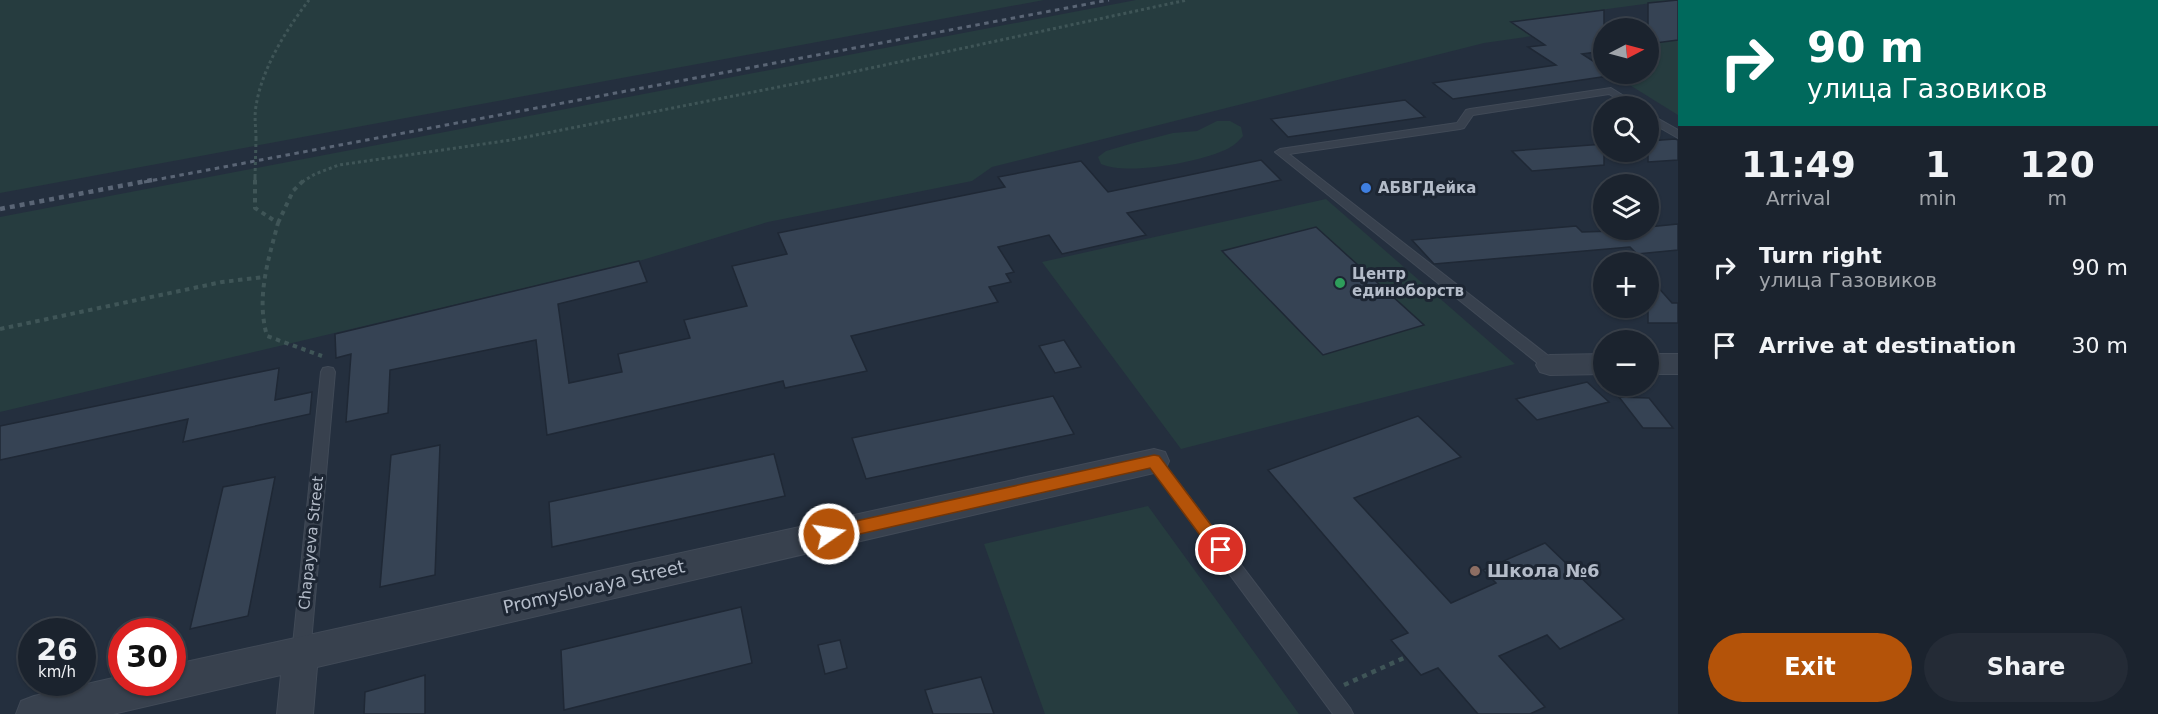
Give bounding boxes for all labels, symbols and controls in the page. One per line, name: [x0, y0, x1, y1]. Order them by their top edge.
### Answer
north arrow: [1593, 18, 1659, 84]
map controls: [1593, 18, 1659, 396]
text: 90 m: [1807, 23, 1924, 72]
icon: right: [1708, 24, 1786, 102]
text: улица Газовиков: [1807, 73, 2047, 104]
button: search: [1593, 96, 1659, 162]
text: 11:49: [1741, 144, 1856, 185]
text: 1: [1925, 144, 1950, 185]
text: 120: [2020, 144, 2095, 185]
button: layers: [1593, 174, 1659, 240]
place label: АБВГДейка: [1378, 179, 1476, 197]
marker: АБВГДейка: [1359, 181, 1373, 195]
text: Arrival: [1766, 186, 1831, 210]
text: min: [1919, 186, 1957, 210]
text: m: [2048, 186, 2067, 210]
text: Turn right: [1759, 243, 1882, 268]
icon: right: [1708, 251, 1741, 284]
button: +: [1593, 252, 1659, 318]
text: 90 m: [2072, 255, 2128, 280]
place label: Центр единоборств: [1352, 265, 1464, 300]
text: улица Газовиков: [1759, 268, 1937, 292]
marker: Центр единоборств: [1333, 276, 1347, 290]
icon: arrive: [1708, 329, 1741, 362]
button: −: [1593, 330, 1659, 396]
text: Arrive at destination: [1759, 333, 2016, 358]
text: 30 m: [2072, 333, 2128, 358]
street label: Chapayeva Street: [295, 475, 327, 611]
position arrow: [797, 502, 861, 566]
pin: [1195, 524, 1246, 575]
icon: arrive: [1204, 533, 1237, 566]
street label: Promyslovaya Street: [501, 555, 687, 618]
place label: Школа №6: [1487, 560, 1600, 581]
marker: Школа №6: [1468, 564, 1482, 578]
speed limit sign: 30: [108, 618, 186, 696]
text: 26: [36, 632, 78, 667]
button: Exit: [1708, 633, 1912, 702]
button: Share: [1924, 633, 2128, 702]
text: km/h: [38, 663, 76, 681]

